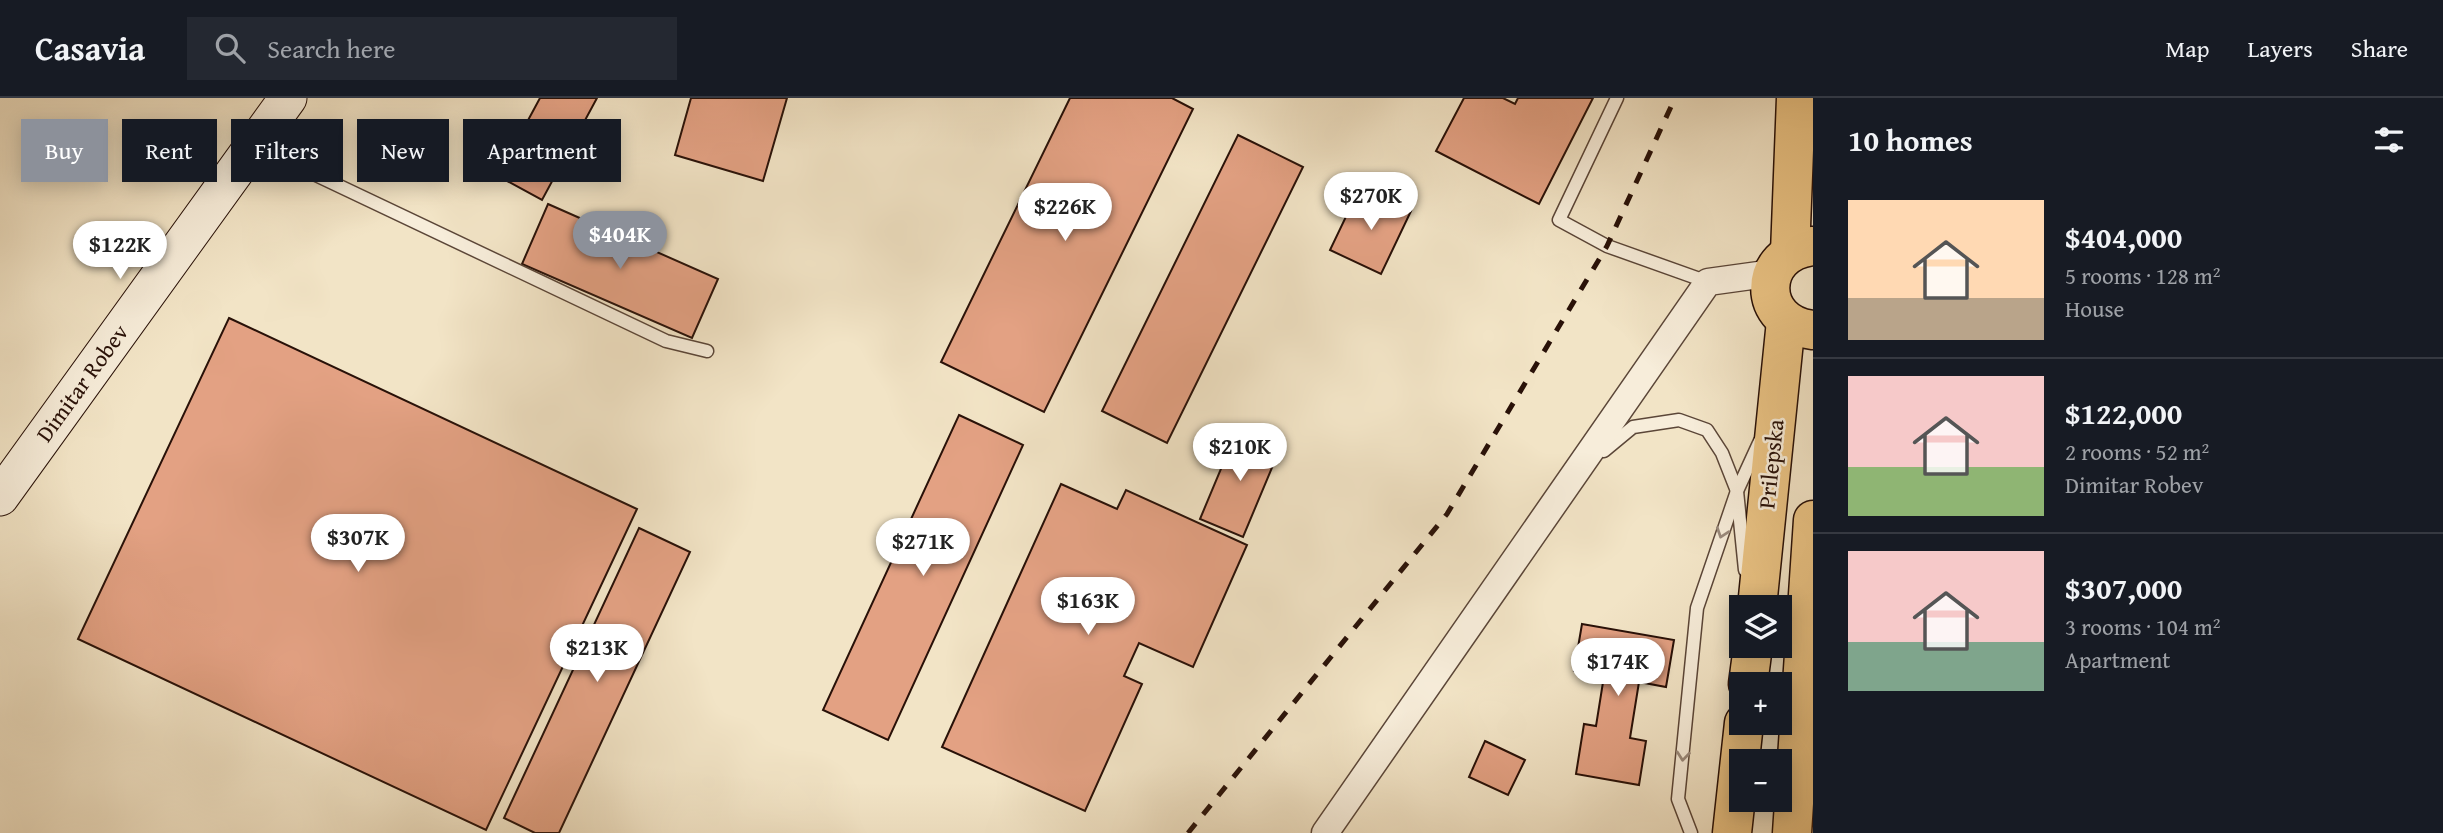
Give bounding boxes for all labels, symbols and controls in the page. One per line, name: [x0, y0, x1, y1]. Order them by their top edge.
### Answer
search box: [187, 17, 677, 80]
text: Casavia: [35, 24, 145, 72]
icon: search: [211, 29, 249, 67]
text: Search here: [267, 29, 396, 68]
text: Map: [2166, 31, 2209, 66]
text: Layers: [2247, 31, 2313, 66]
text: Share: [2351, 31, 2408, 66]
text: 10 homes: [1848, 118, 1973, 162]
chip: Buy: [21, 119, 108, 182]
chip: Rent: [122, 119, 217, 182]
chip: Filters: [231, 119, 343, 182]
chip: New: [357, 119, 449, 182]
chip: Apartment: [463, 119, 621, 182]
icon: filters: [2370, 121, 2408, 159]
pin: $270K: [1322, 172, 1420, 232]
text: $270K: [1340, 178, 1402, 211]
pin: $226K: [1016, 184, 1114, 243]
text: $226K: [1034, 189, 1096, 222]
pin: $404K: [571, 212, 669, 271]
text: $404,000: [2065, 215, 2182, 259]
text: $404K: [589, 217, 651, 250]
pin: $122K: [71, 222, 169, 281]
text: $122K: [89, 227, 151, 260]
icon: home: [1904, 228, 1988, 312]
text: 5 rooms · 128 m²: [2065, 259, 2220, 292]
text: House: [2065, 292, 2124, 325]
street label: Dimitar Robev: [28, 317, 136, 448]
text: $122,000: [2065, 391, 2182, 435]
icon: home: [1904, 404, 1988, 488]
street label: Prilepska: [1749, 418, 1792, 510]
pin: $210K: [1191, 424, 1289, 483]
text: $210K: [1209, 429, 1271, 462]
text: 2 rooms · 52 m²: [2065, 435, 2209, 468]
text: Dimitar Robev: [2065, 468, 2203, 501]
pin: $307K: [309, 514, 407, 574]
pin: $271K: [874, 518, 972, 578]
text: $307K: [327, 520, 389, 553]
text: $271K: [892, 524, 954, 557]
one-way arrow: [1716, 527, 1730, 539]
text: $307,000: [2065, 566, 2182, 610]
pin: $163K: [1039, 578, 1137, 637]
icon: home: [1904, 579, 1988, 663]
text: $163K: [1057, 583, 1119, 616]
map controls: [1729, 595, 1792, 812]
button: layers: [1729, 595, 1792, 658]
text: 3 rooms · 104 m²: [2065, 610, 2220, 643]
pin: $213K: [548, 624, 646, 684]
text: $213K: [566, 630, 628, 663]
pin: $174K: [1569, 638, 1667, 698]
text: Apartment: [2065, 643, 2170, 676]
text: $174K: [1587, 644, 1649, 677]
button: +: [1729, 672, 1792, 735]
button: −: [1729, 749, 1792, 812]
one-way arrow: [1676, 751, 1691, 762]

